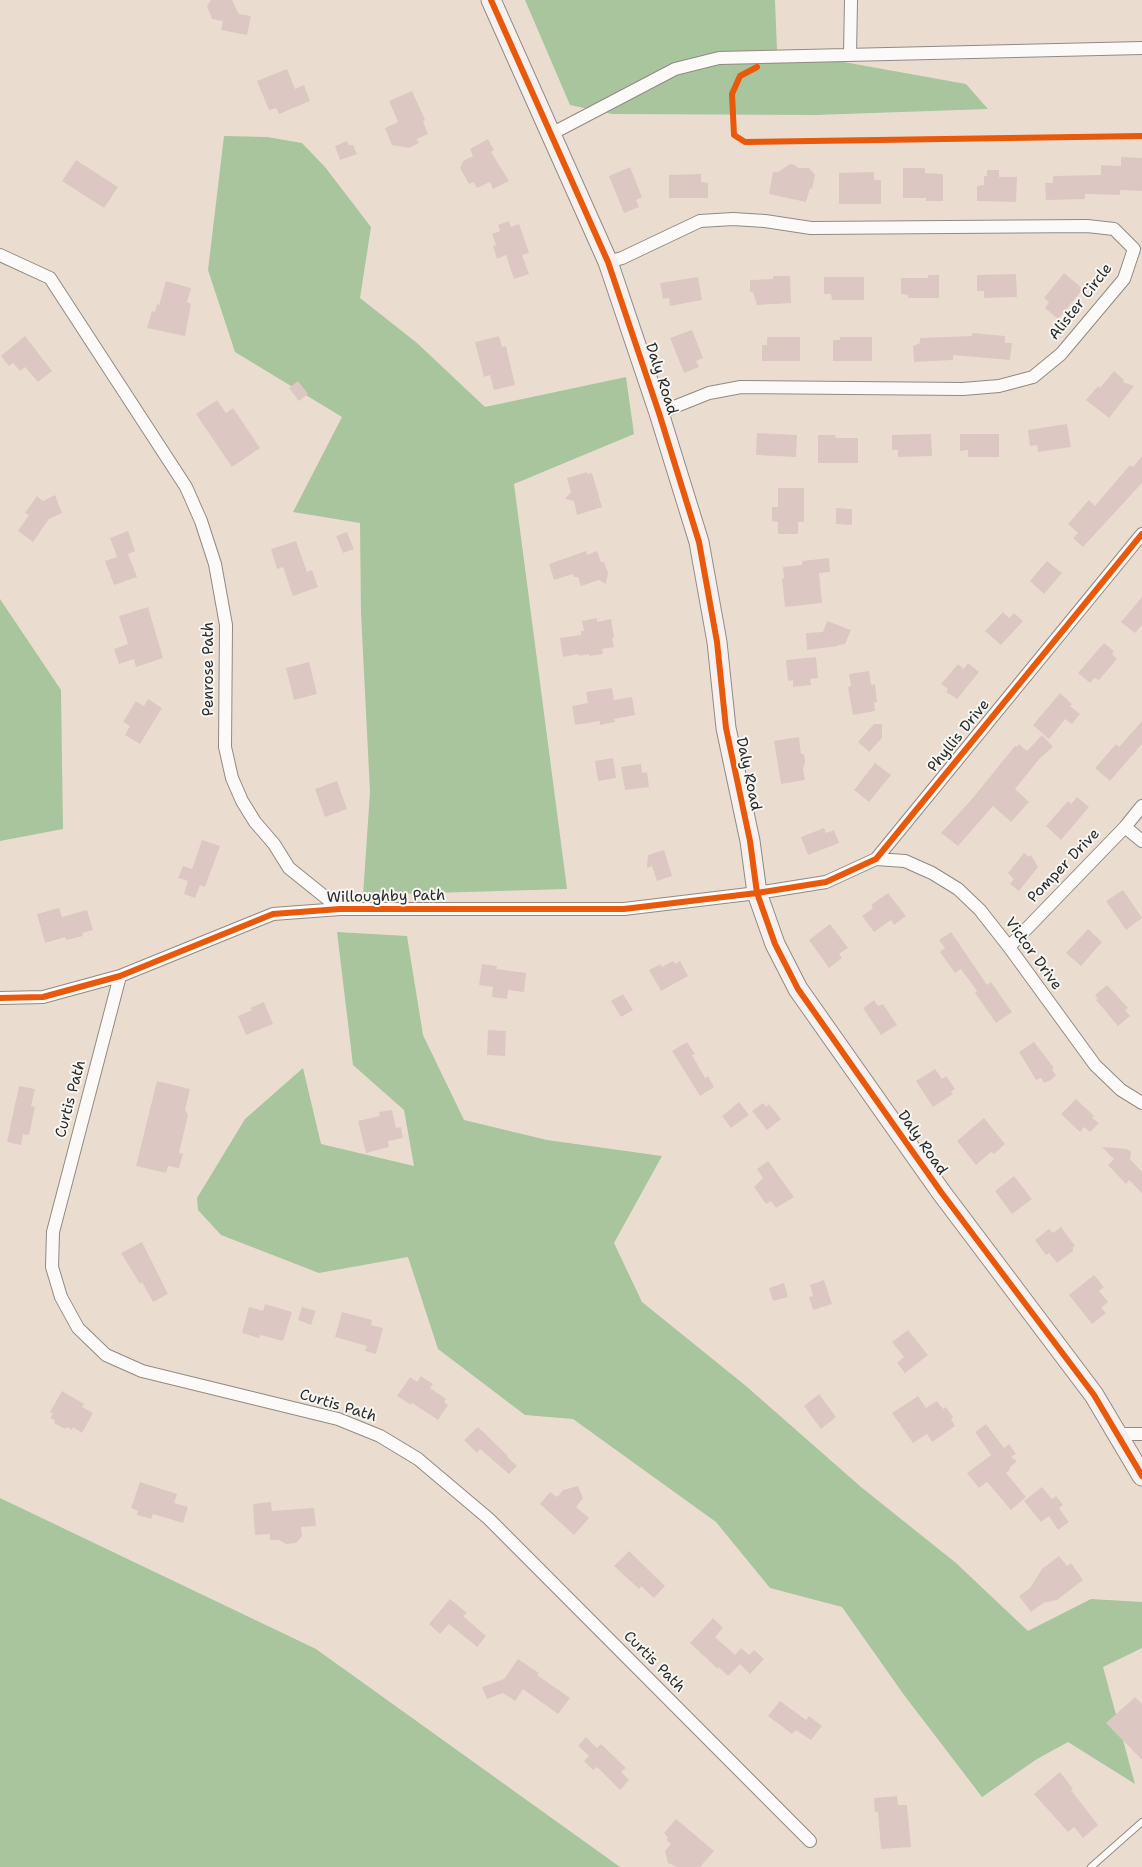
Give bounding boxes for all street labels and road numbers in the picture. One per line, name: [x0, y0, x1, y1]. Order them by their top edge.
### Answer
street label: Alister Circle: [1045, 260, 1117, 344]
street label: Daly Road: [641, 341, 681, 417]
street label: Penrose Path: [200, 622, 218, 716]
street label: Phyllis Drive: [924, 696, 994, 776]
street label: Daly Road: [731, 736, 765, 812]
street label: Pomper Drive: [1024, 825, 1104, 907]
street label: Willoughby Path: [326, 887, 446, 907]
street label: Victor Drive: [1001, 914, 1065, 994]
street label: Curtis Path: [52, 1058, 90, 1140]
street label: Daly Road: [893, 1107, 951, 1179]
street label: Curtis Path: [297, 1386, 379, 1426]
street label: Curtis Path: [620, 1628, 688, 1696]

